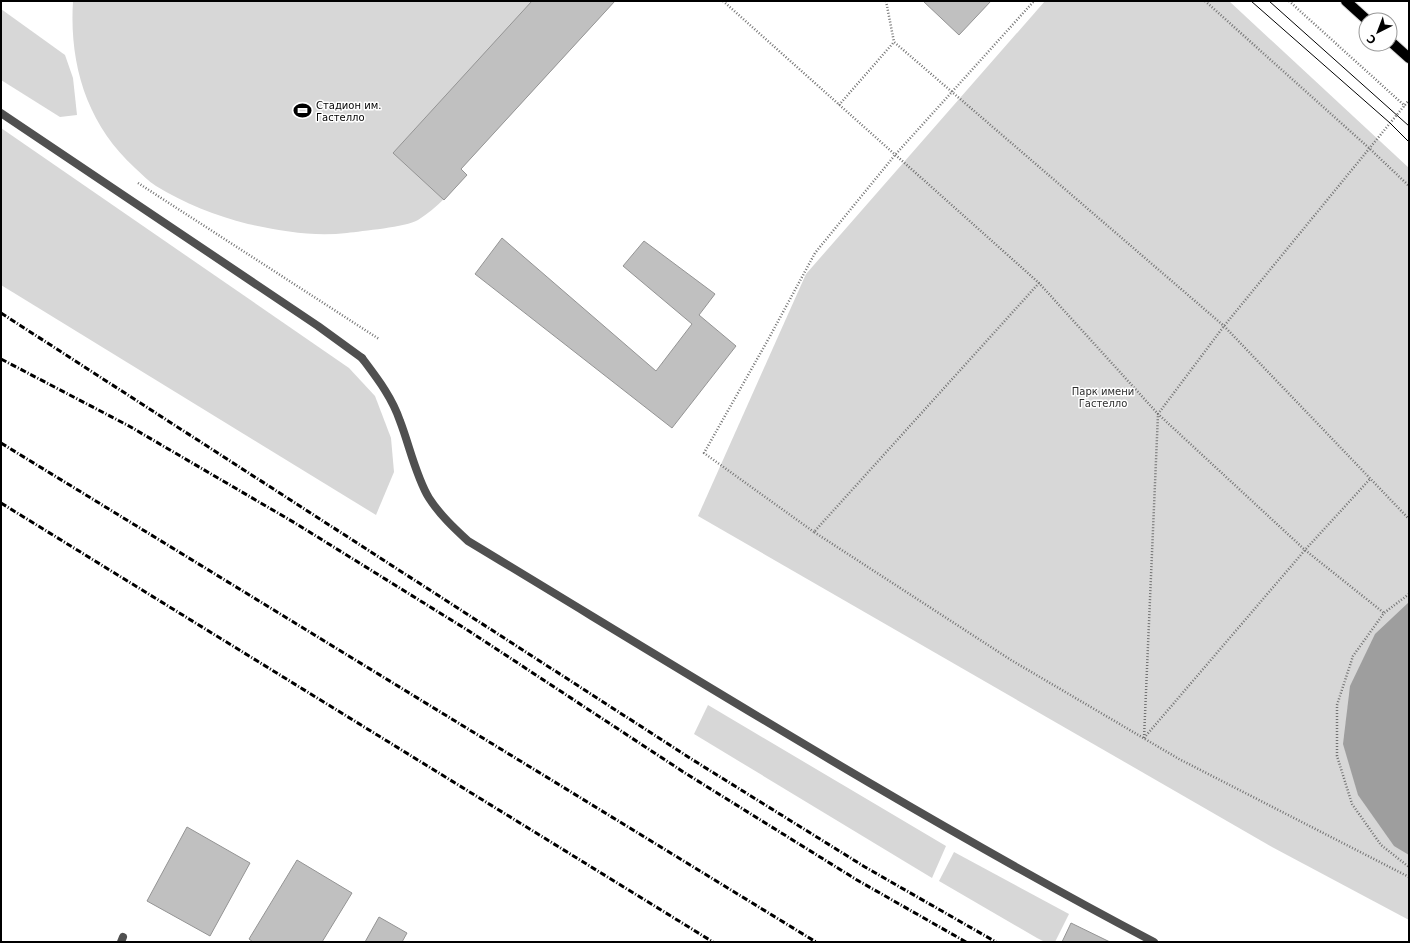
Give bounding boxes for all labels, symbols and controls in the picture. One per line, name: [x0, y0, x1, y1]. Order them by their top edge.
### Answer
north arrow: [1358, 12, 1398, 52]
text: С: [1364, 32, 1379, 47]
place label: Стадион им. Гастелло: [316, 100, 381, 123]
sports icon: Стадион им. Гастелло: [293, 101, 313, 121]
park label: Парк имени Гастелло: [1072, 386, 1134, 409]

